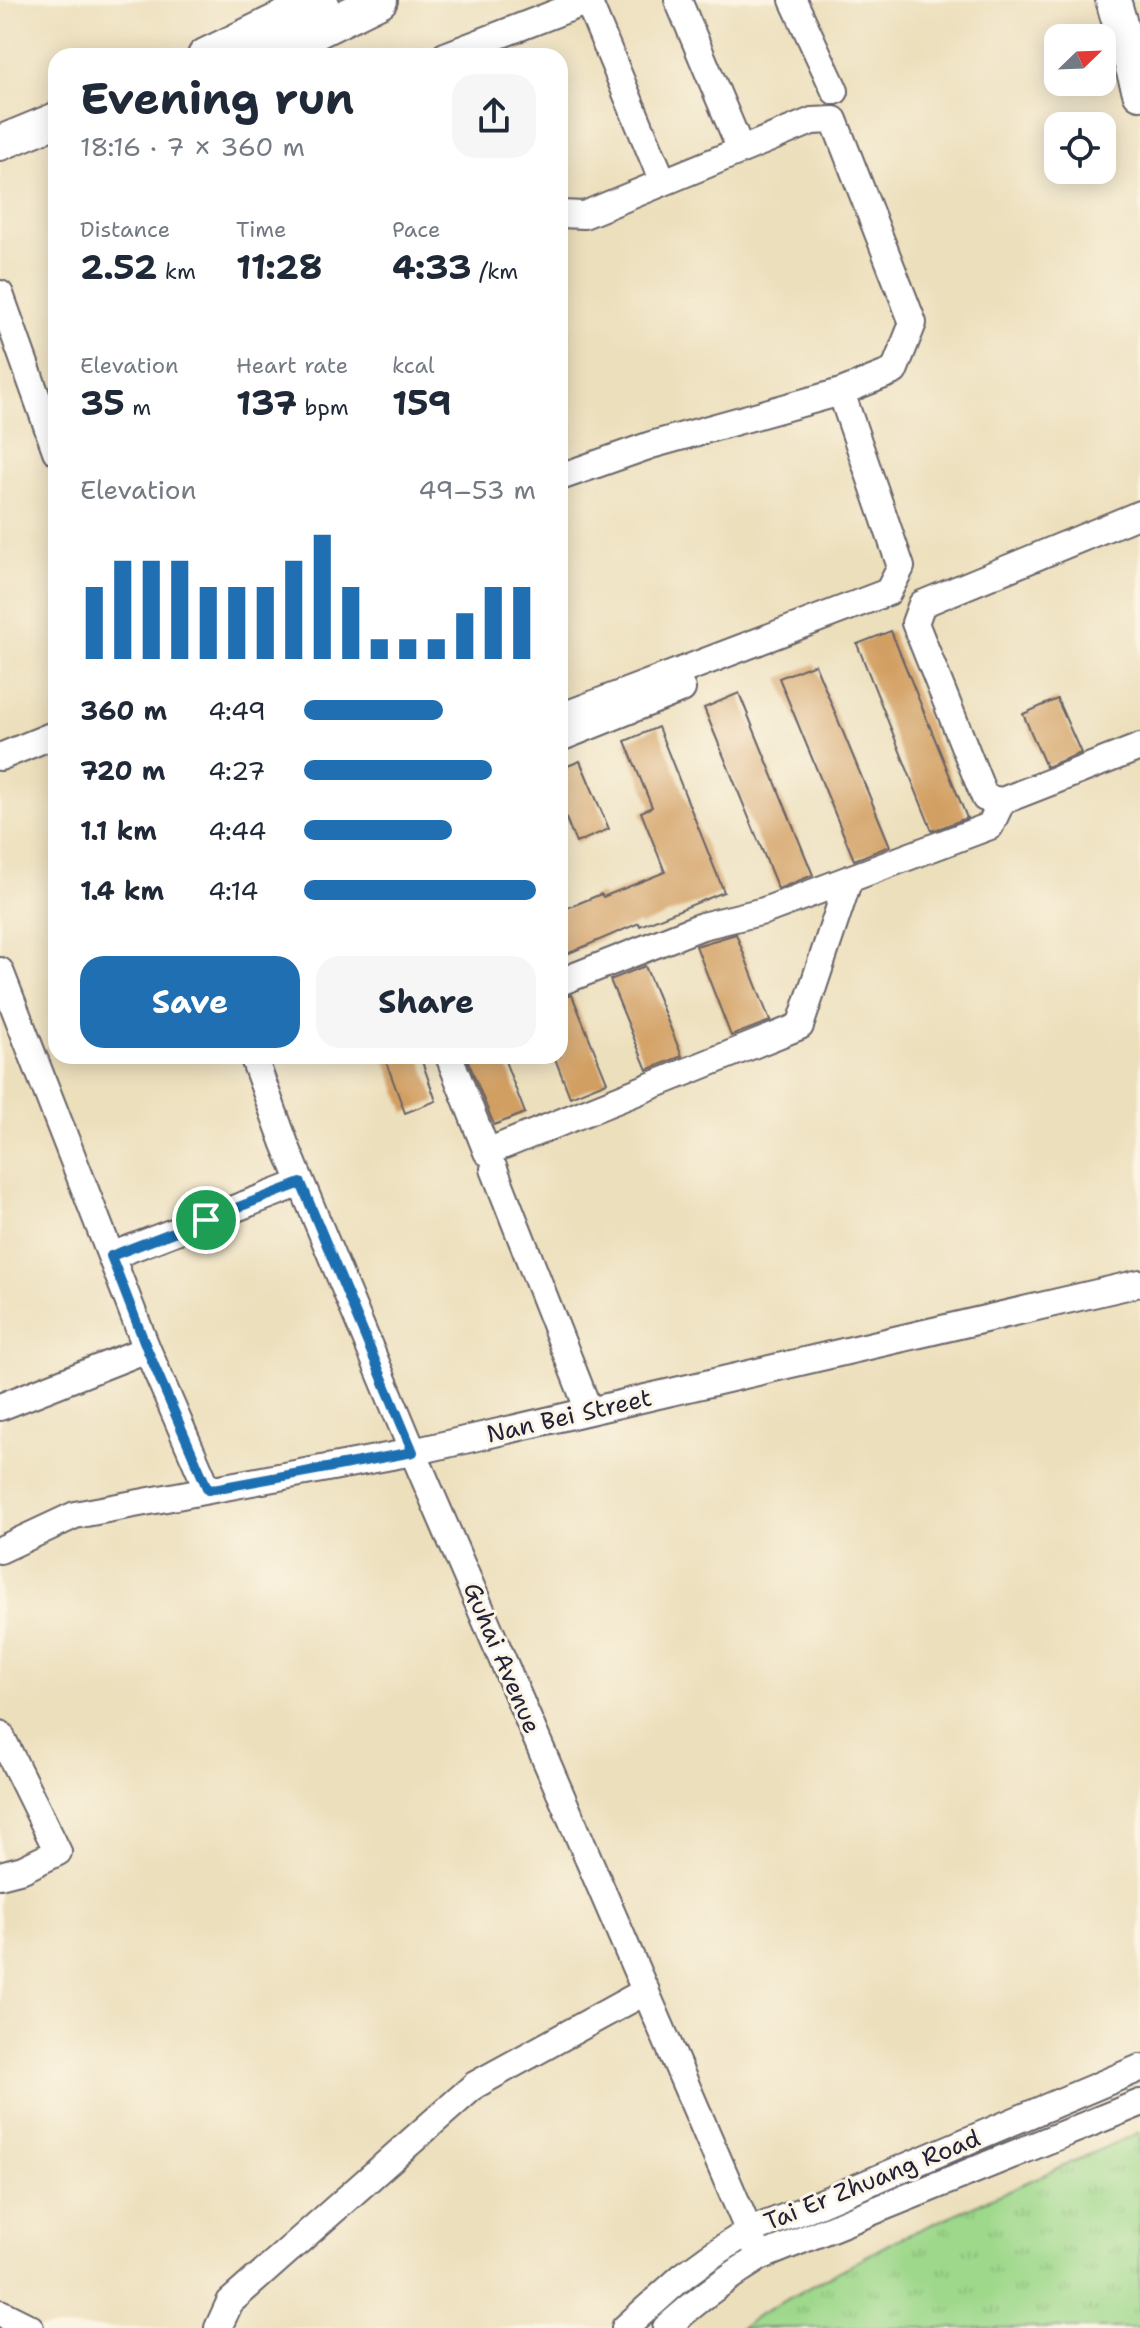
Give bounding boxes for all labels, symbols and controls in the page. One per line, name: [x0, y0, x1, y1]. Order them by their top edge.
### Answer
north arrow: [1044, 24, 1116, 96]
map controls: [1044, 24, 1116, 184]
text: Evening run: [80, 69, 354, 128]
button: share: [452, 74, 536, 158]
button: locate: [1044, 112, 1116, 184]
text: 18:16 · 7 × 360 m: [80, 129, 305, 164]
text: Distance: [80, 215, 170, 244]
text: Time: [236, 215, 286, 244]
text: Pace: [392, 215, 440, 244]
text: 2.52: [80, 244, 157, 290]
text: 11:28: [236, 244, 322, 290]
text: 4:33: [392, 244, 471, 290]
text: km: [157, 257, 196, 286]
text: /km: [471, 257, 518, 286]
text: Elevation: [80, 351, 178, 380]
text: Heart rate: [236, 351, 348, 380]
text: kcal: [392, 351, 435, 380]
text: 35: [80, 380, 125, 426]
text: 137: [236, 380, 297, 426]
text: 159: [392, 380, 452, 426]
text: m: [125, 393, 151, 422]
text: bpm: [297, 393, 349, 422]
text: Elevation: [80, 472, 196, 507]
text: 49–53 m: [418, 472, 536, 507]
text: 360 m: [80, 693, 167, 728]
text: 4:49: [208, 693, 266, 728]
text: 720 m: [80, 753, 165, 788]
text: 4:27: [208, 753, 266, 788]
text: 1.1 km: [80, 813, 157, 848]
text: 4:44: [208, 813, 266, 848]
text: 1.4 km: [80, 873, 164, 908]
text: 4:14: [208, 873, 258, 908]
button: Save: [80, 956, 300, 1048]
button: Share: [316, 956, 536, 1048]
pin: [172, 1186, 240, 1254]
icon: arrive: [184, 1198, 228, 1242]
street label: Nan Bei Street: [483, 1381, 655, 1451]
street label: Guhai Avenue: [456, 1578, 548, 1738]
street label: Tai Er Zhuang Road: [759, 2122, 985, 2238]

